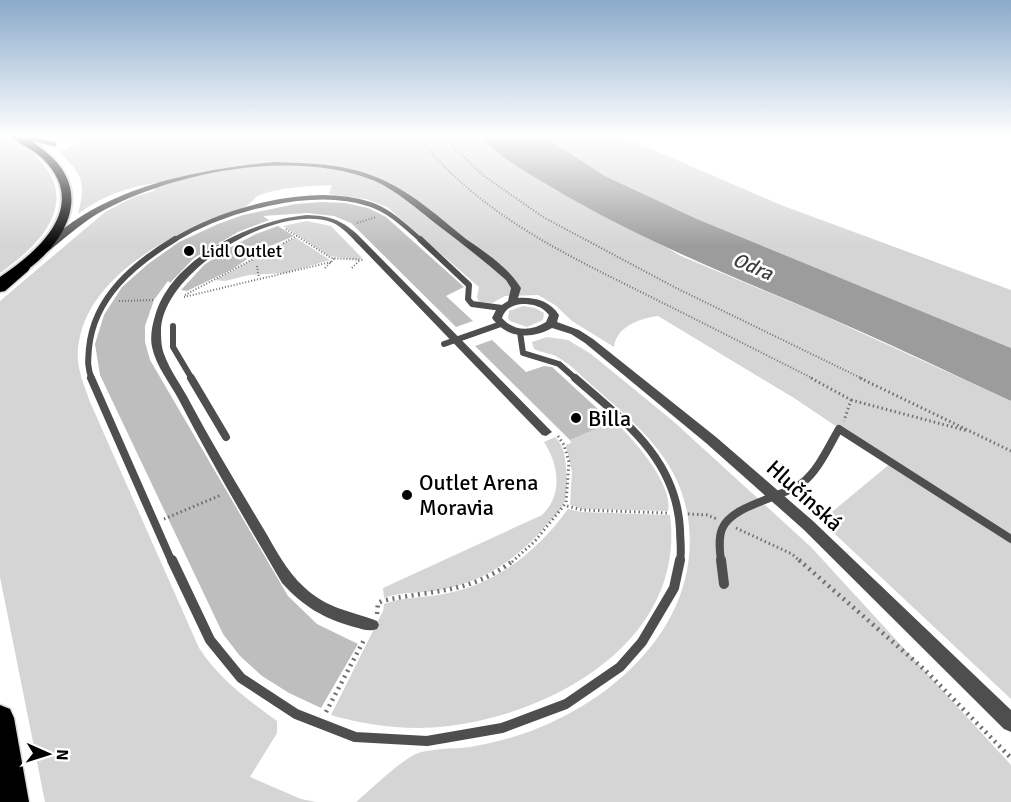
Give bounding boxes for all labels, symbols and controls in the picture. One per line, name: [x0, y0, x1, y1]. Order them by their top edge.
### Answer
place label: Lidl Outlet: [201, 240, 282, 262]
marker: Lidl Outlet: [182, 244, 196, 258]
water label: Odra: [729, 247, 777, 286]
place label: Billa: [588, 405, 631, 432]
marker: Billa: [569, 411, 583, 425]
street label: Hlučínská: [761, 454, 848, 537]
place label: Outlet Arena Moravia: [419, 469, 538, 521]
marker: Outlet Arena Moravia: [400, 488, 414, 502]
north arrow: [18, 724, 78, 784]
text: N: [52, 749, 72, 761]

